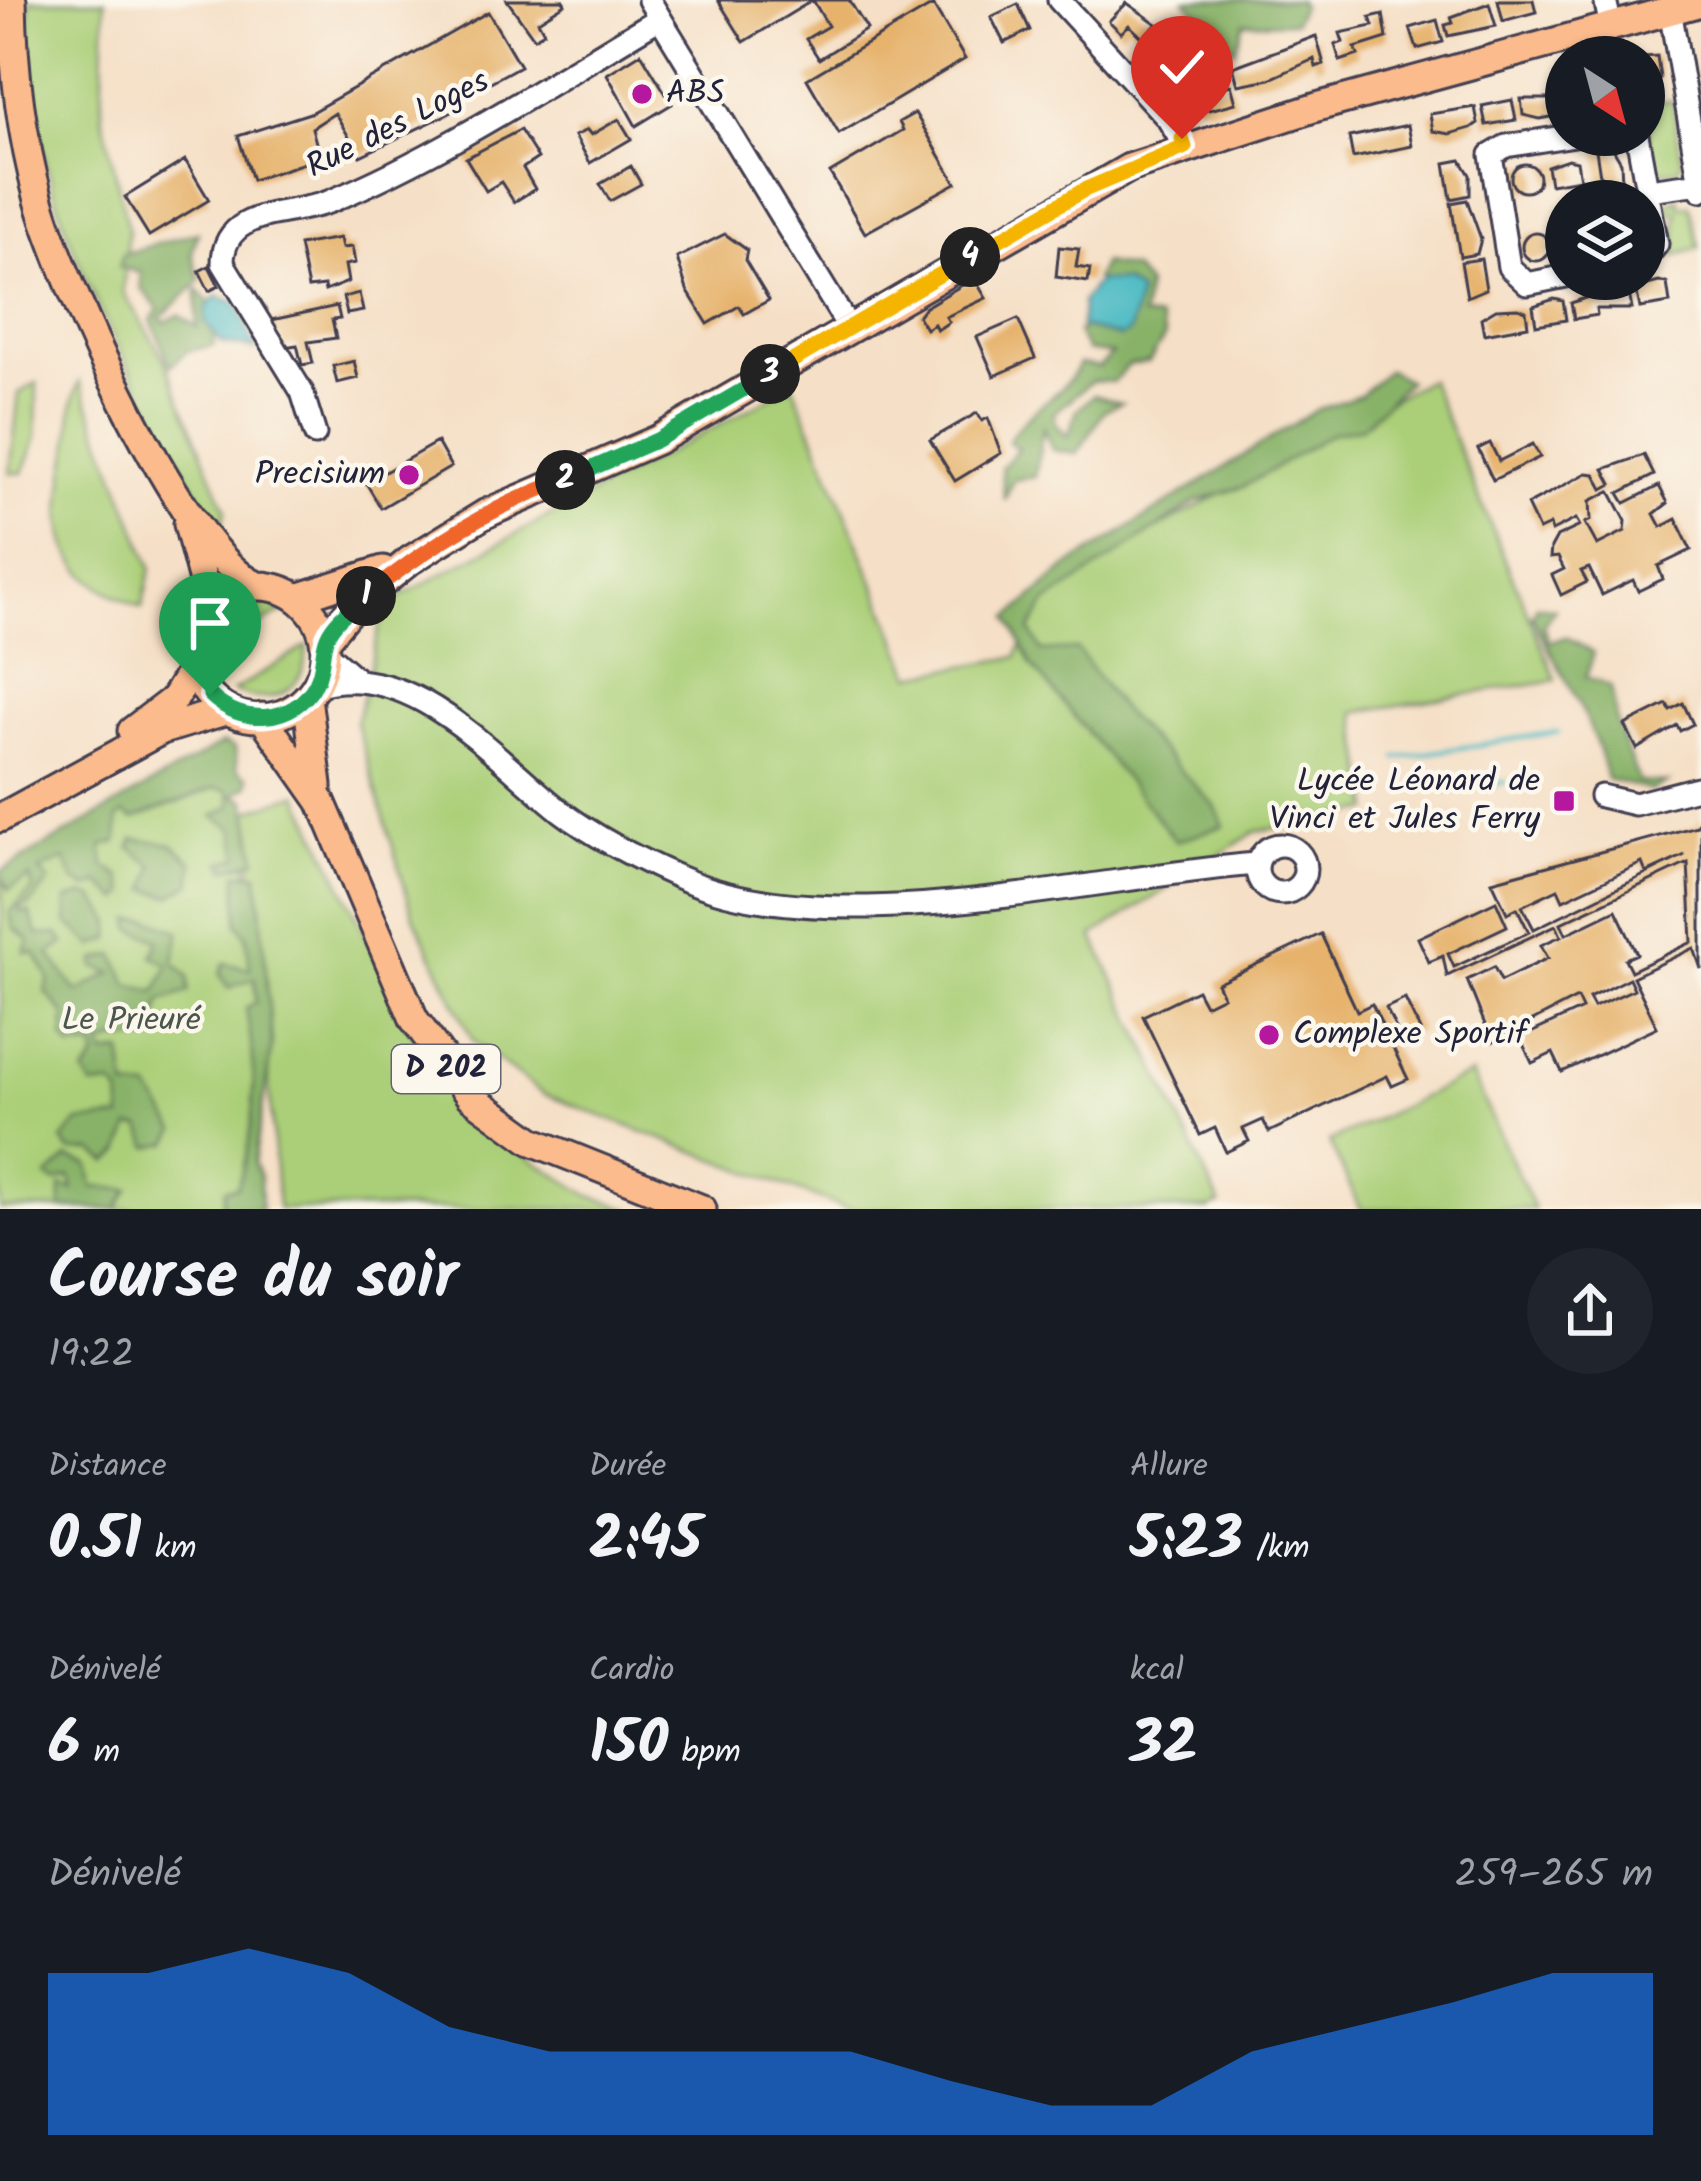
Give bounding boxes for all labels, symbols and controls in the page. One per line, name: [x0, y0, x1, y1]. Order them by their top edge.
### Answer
pin: [1131, 16, 1233, 139]
icon: check: [1149, 34, 1215, 100]
north arrow: [1545, 36, 1665, 156]
map controls: [1545, 36, 1665, 300]
street label: Rue des Loges: [297, 56, 499, 194]
place label: ABS: [666, 68, 725, 121]
marker: ABS: [629, 81, 655, 107]
button: layers: [1545, 180, 1665, 300]
pin: 4: [940, 227, 1000, 287]
text: 4: [961, 230, 979, 283]
pin: 3: [740, 344, 800, 404]
text: 3: [761, 347, 779, 400]
place label: Precisium: [255, 449, 385, 502]
pin: 2: [535, 450, 595, 510]
text: 2: [555, 453, 575, 506]
marker: Precisium: [396, 462, 422, 488]
pin: 1: [336, 566, 396, 626]
text: 1: [361, 569, 371, 622]
pin: [159, 572, 261, 695]
icon: arrive: [177, 590, 243, 656]
place label: Lycée Léonard de Vinci et Jules Ferry: [1269, 756, 1541, 847]
marker: Lycée Léonard de Vinci et Jules Ferry: [1551, 788, 1577, 814]
park label: Le Prieuré: [62, 995, 202, 1048]
place label: Complexe Sportif: [1293, 1009, 1531, 1062]
marker: Complexe Sportif: [1256, 1022, 1282, 1048]
road number: D 202: [392, 1045, 500, 1093]
text: Course du soir: [48, 1227, 458, 1332]
button: share: [1527, 1248, 1653, 1374]
text: 19:22: [48, 1325, 134, 1387]
text: Distance: [48, 1441, 167, 1494]
text: Durée: [589, 1441, 666, 1494]
text: Allure: [1130, 1441, 1208, 1494]
text: 0.51: [48, 1494, 141, 1590]
text: 2:45: [589, 1494, 702, 1590]
text: 5:23: [1130, 1494, 1243, 1590]
text: km: [141, 1523, 196, 1576]
text: /km: [1243, 1523, 1310, 1576]
text: Dénivelé: [48, 1645, 161, 1698]
text: Cardio: [589, 1645, 674, 1698]
text: kcal: [1130, 1645, 1184, 1698]
text: 6: [48, 1698, 81, 1794]
text: 150: [589, 1698, 668, 1794]
text: 32: [1130, 1698, 1198, 1794]
text: m: [81, 1727, 120, 1780]
text: bpm: [668, 1727, 741, 1780]
text: Dénivelé: [48, 1845, 181, 1907]
text: 259–265 m: [1455, 1845, 1653, 1907]

